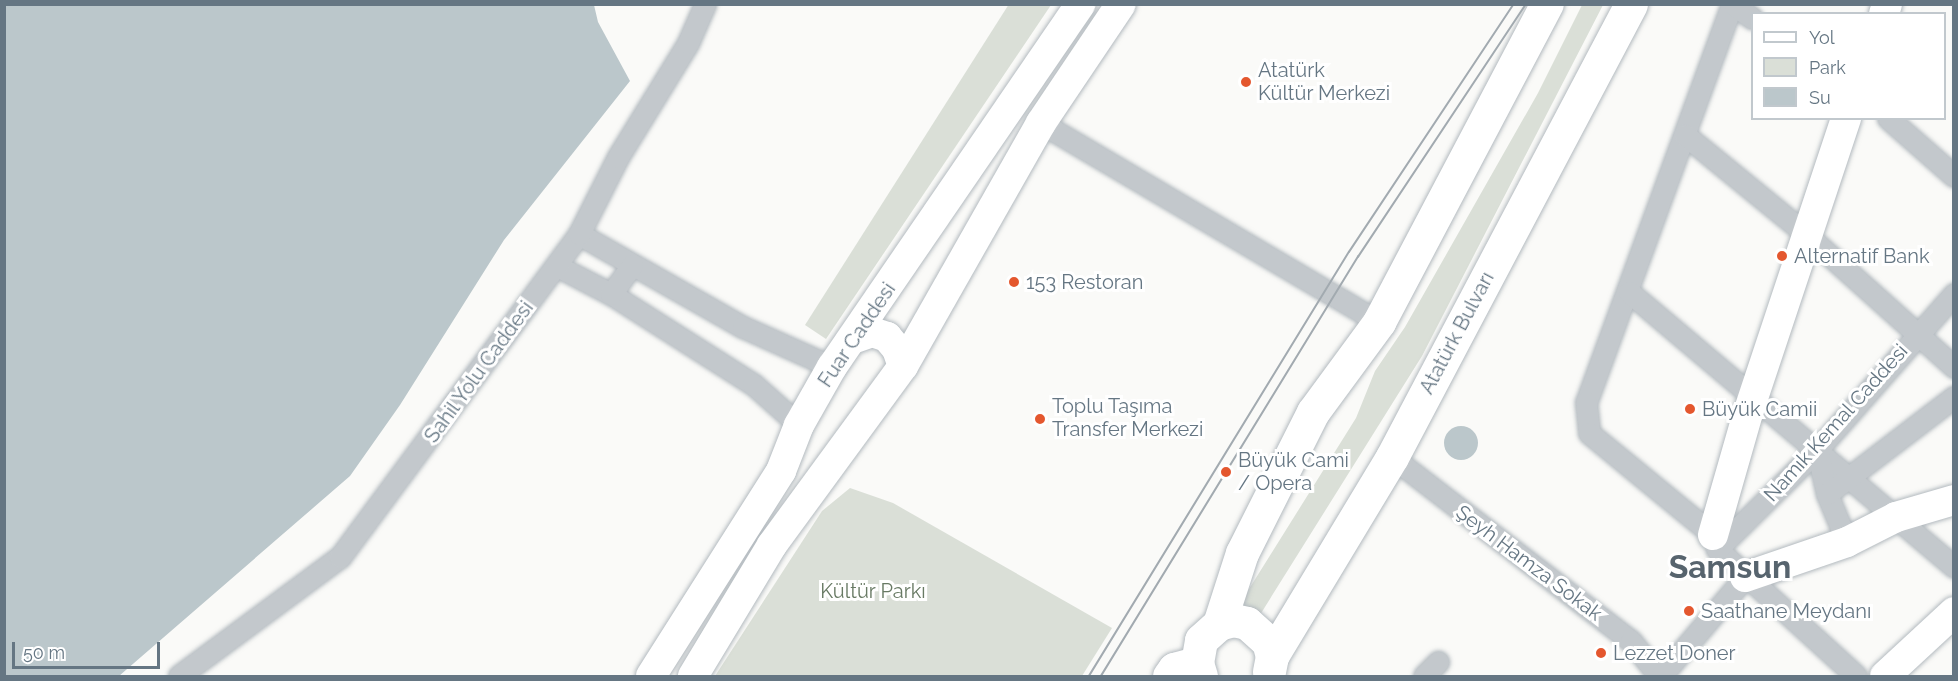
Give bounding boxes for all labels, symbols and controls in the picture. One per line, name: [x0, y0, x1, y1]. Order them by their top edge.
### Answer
legend: [1751, 12, 1946, 120]
text: Yol: [1809, 27, 1835, 48]
text: Park: [1809, 57, 1846, 78]
place label: Atatürk Kültür Merkezi: [1258, 58, 1391, 105]
marker: Atatürk Kültür Merkezi: [1239, 75, 1253, 89]
text: Su: [1809, 87, 1831, 108]
place label: Alternatif Bank: [1794, 244, 1930, 268]
marker: Alternatif Bank: [1775, 249, 1789, 263]
street label: Atatürk Bulvarı: [1415, 268, 1499, 398]
place label: 153 Restoran: [1026, 270, 1143, 294]
marker: 153 Restoran: [1007, 275, 1021, 289]
street label: Fuar Caddesi: [813, 278, 901, 392]
street label: Sahil Yolu Caddesi: [419, 296, 539, 448]
street label: Namık Kemal Caddesi: [1759, 339, 1913, 507]
place label: Toplu Taşıma Transfer Merkezi: [1052, 395, 1204, 442]
place label: Büyük Camii: [1702, 397, 1817, 421]
marker: Büyük Camii: [1683, 402, 1697, 416]
marker: Toplu Taşıma Transfer Merkezi: [1033, 412, 1047, 426]
place label: Büyük Cami / Opera: [1238, 448, 1349, 495]
marker: Büyük Cami / Opera: [1219, 465, 1233, 479]
street label: Şeyh Hamza Sokak: [1451, 500, 1607, 626]
district label: Samsun: [1669, 548, 1791, 586]
park label: Kültür Parkı: [820, 579, 926, 603]
place label: Saathane Meydanı: [1701, 599, 1871, 623]
marker: Saathane Meydanı: [1682, 604, 1696, 618]
scale bar: [15, 630, 164, 668]
place label: Lezzet Doner: [1613, 641, 1736, 665]
text: 50 m: [23, 642, 65, 663]
marker: Lezzet Doner: [1594, 646, 1608, 660]

